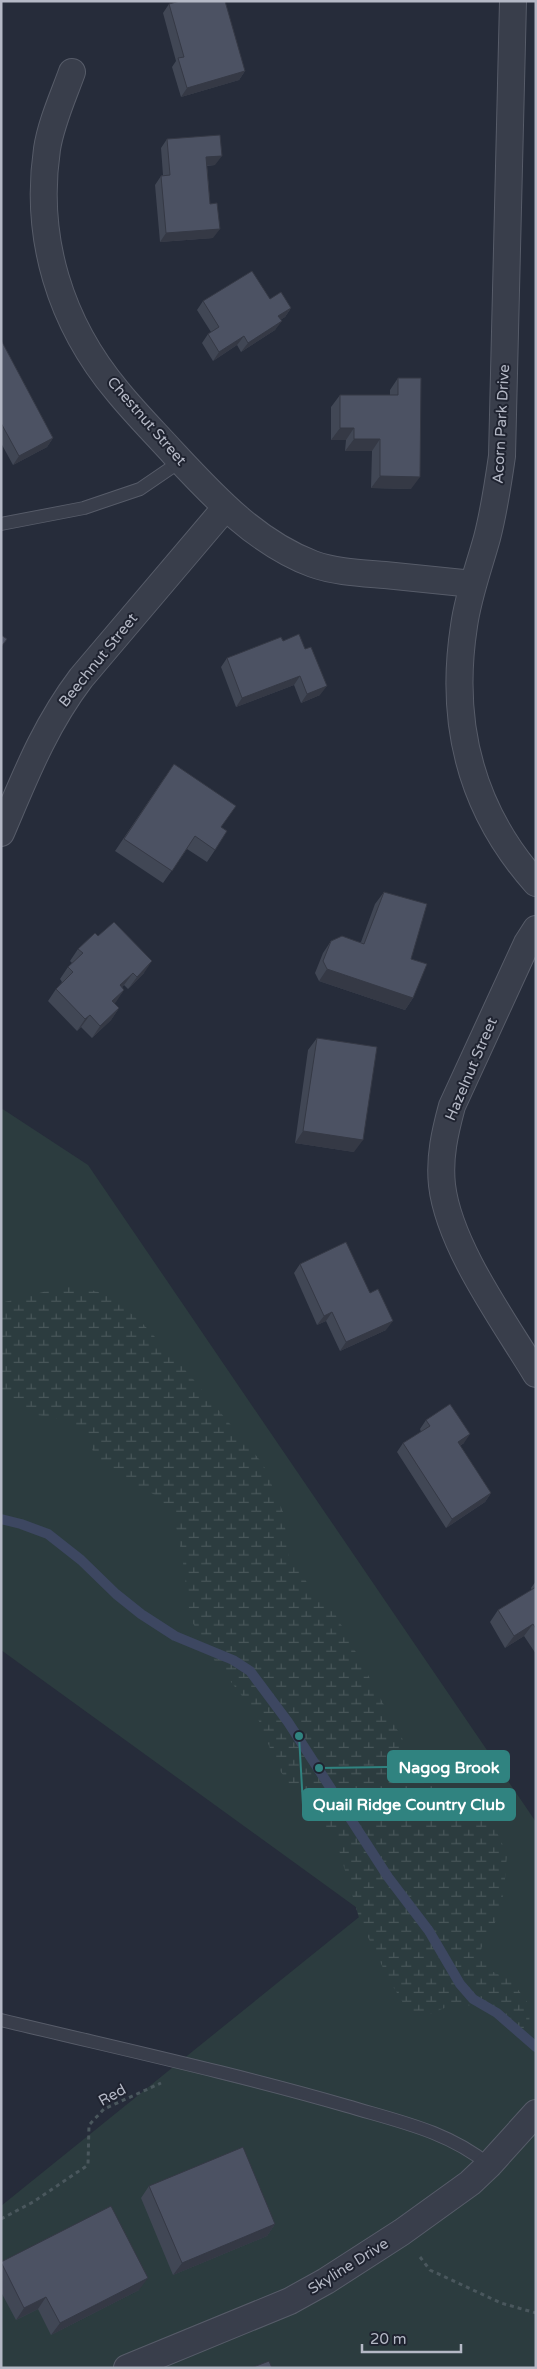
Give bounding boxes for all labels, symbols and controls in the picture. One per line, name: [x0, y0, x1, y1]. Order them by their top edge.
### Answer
street label: Acorn Park Drive: [489, 364, 513, 484]
street label: Chestnut Street: [104, 373, 191, 469]
street label: Beechnut Street: [55, 609, 141, 710]
street label: Hazelnut Street: [441, 1015, 501, 1123]
callout: Nagog Brook: [388, 1751, 509, 1782]
text: Nagog Brook: [399, 1758, 500, 1778]
callout: Quail Ridge Country Club: [303, 1789, 515, 1820]
text: Quail Ridge Country Club: [313, 1795, 505, 1815]
street label: Red: [95, 2080, 129, 2110]
street label: Skyline Drive: [305, 2234, 391, 2298]
scale bar: [362, 2322, 461, 2354]
text: 20 m: [370, 2330, 407, 2348]

